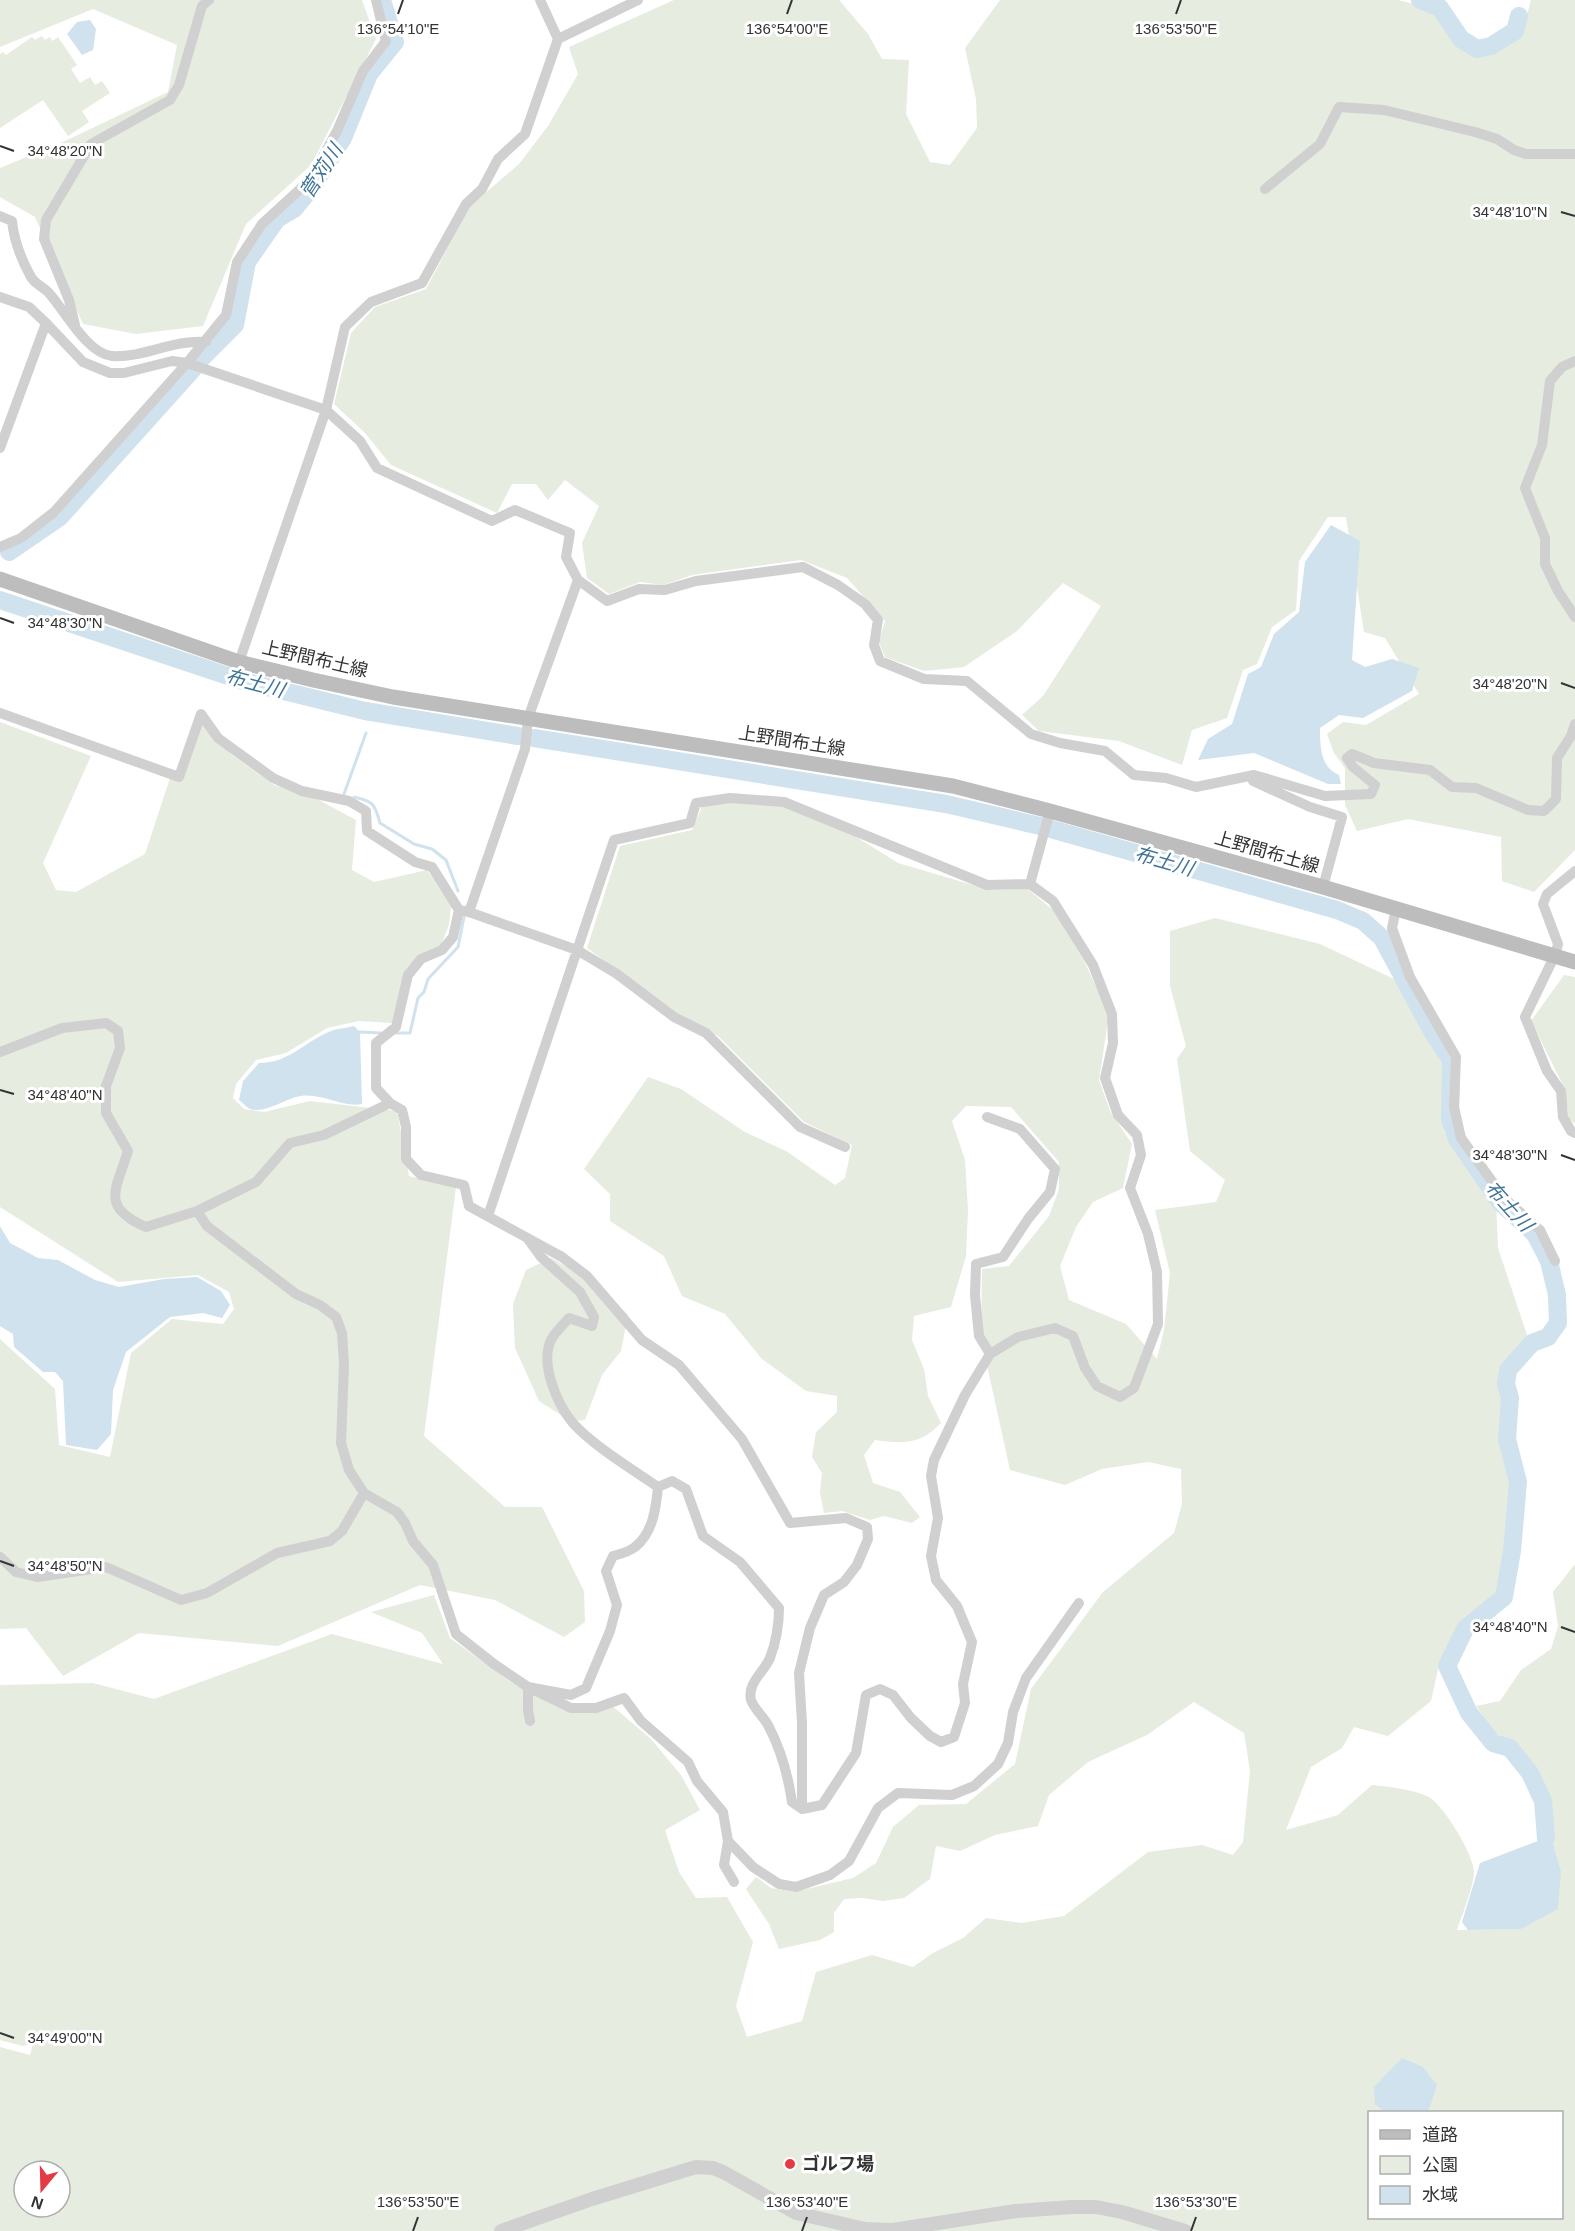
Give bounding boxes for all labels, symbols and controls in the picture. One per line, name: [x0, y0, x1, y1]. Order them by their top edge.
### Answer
text: 136°54'10"E: [357, 20, 439, 37]
text: 136°54'00"E: [746, 20, 828, 37]
text: 136°53'50"E: [1135, 20, 1217, 37]
water label: 菅苅川: [295, 138, 348, 202]
text: 34°48'20"N: [27, 142, 103, 159]
text: 34°48'10"N: [1472, 203, 1548, 220]
text: 34°48'30"N: [27, 614, 103, 631]
street label: 上野間布土線: [260, 637, 370, 681]
water label: 布土川: [223, 665, 289, 702]
text: 34°48'20"N: [1472, 675, 1548, 692]
street label: 上野間布土線: [737, 723, 847, 759]
street label: 上野間布土線: [1212, 828, 1322, 876]
water label: 布土川: [1132, 842, 1198, 880]
text: 34°48'40"N: [27, 1086, 103, 1103]
text: 34°48'30"N: [1472, 1146, 1548, 1163]
water label: 布土川: [1481, 1176, 1539, 1237]
text: 34°48'50"N: [27, 1557, 103, 1574]
text: 34°48'40"N: [1472, 1618, 1548, 1635]
text: 34°49'00"N: [27, 2029, 103, 2046]
legend: [1368, 2111, 1563, 2219]
text: 道路: [1422, 2125, 1458, 2145]
place label: ゴルフ場: [802, 2154, 874, 2174]
text: 公園: [1422, 2155, 1458, 2175]
marker: ゴルフ場: [783, 2157, 797, 2171]
north arrow: [12, 2159, 72, 2219]
text: 水域: [1422, 2185, 1458, 2205]
text: N: [29, 2193, 46, 2213]
text: 136°53'50"E: [377, 2193, 459, 2210]
text: 136°53'40"E: [766, 2193, 848, 2210]
text: 136°53'30"E: [1155, 2193, 1237, 2210]

